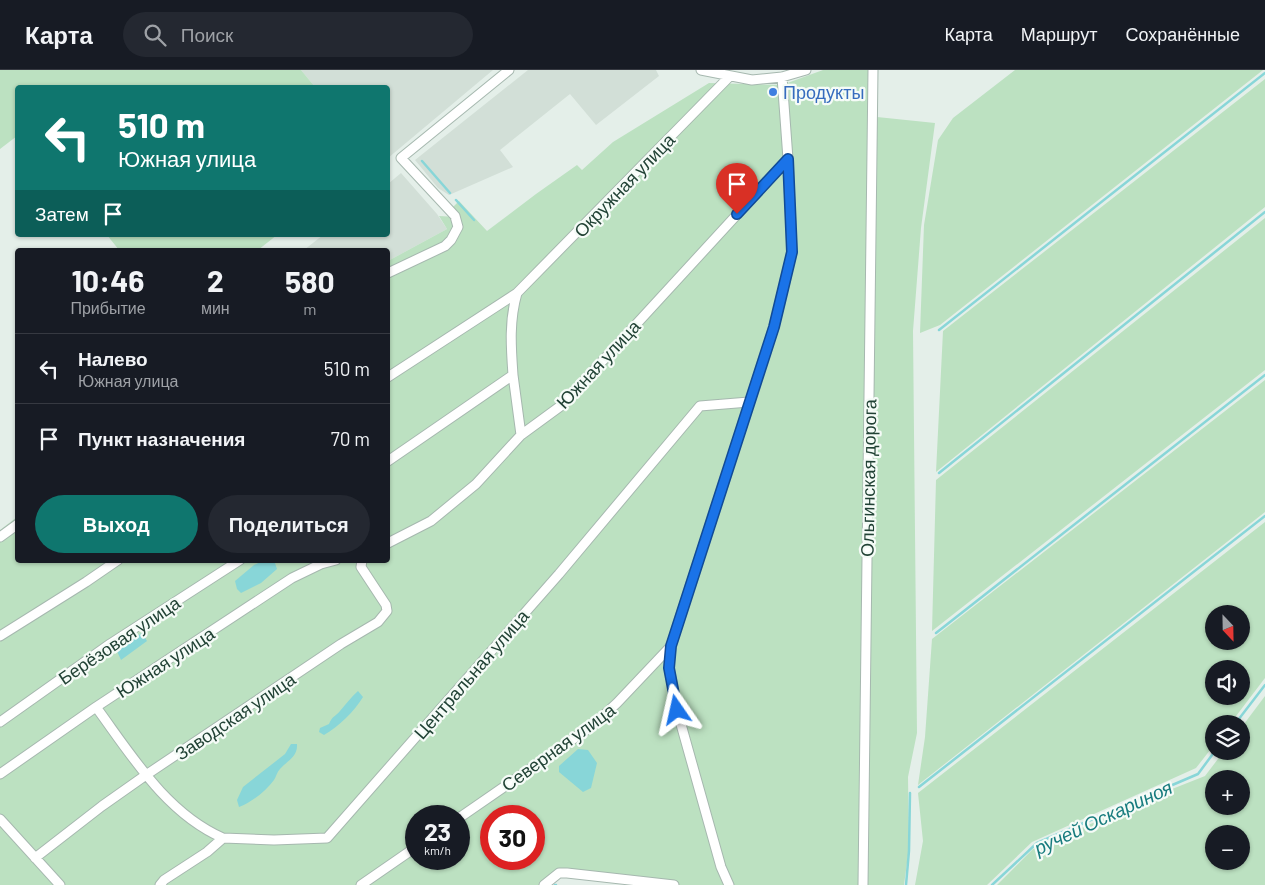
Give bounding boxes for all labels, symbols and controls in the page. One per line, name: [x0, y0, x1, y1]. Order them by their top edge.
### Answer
search box: [123, 12, 473, 57]
text: Карта: [25, 20, 93, 49]
icon: search: [141, 21, 169, 49]
text: Поиск: [181, 23, 233, 46]
text: Карта: [945, 23, 993, 45]
text: Маршрут: [1021, 23, 1097, 45]
text: Сохранённые: [1125, 23, 1240, 45]
place label: Продукты: [783, 81, 864, 103]
marker: Продукты: [767, 86, 779, 98]
text: 510 m: [118, 103, 205, 145]
icon: left: [35, 105, 100, 170]
street label: Окружная улица: [569, 128, 680, 241]
text: Южная улица: [118, 145, 256, 171]
pin: [716, 163, 758, 214]
icon: arrive: [723, 170, 751, 198]
icon: arrive: [99, 200, 127, 228]
text: Затем: [35, 202, 89, 225]
text: 10:46: [72, 262, 144, 298]
text: 2: [207, 262, 224, 298]
text: 580: [285, 263, 335, 299]
text: Прибытие: [70, 298, 146, 317]
text: мин: [201, 298, 230, 317]
text: m: [303, 299, 316, 318]
street label: Южная улица: [551, 314, 645, 413]
text: Налево: [78, 347, 148, 370]
icon: left: [35, 355, 63, 383]
text: 510 m: [324, 357, 370, 380]
text: Южная улица: [78, 371, 178, 390]
street label: Ольгинская дорога: [856, 398, 880, 557]
icon: arrive: [35, 425, 63, 453]
text: Пункт назначения: [78, 427, 245, 450]
text: 70 m: [331, 427, 370, 450]
button: Выход: [35, 495, 198, 553]
button: Поделиться: [208, 495, 370, 553]
street label: Берёзовая улица: [54, 591, 185, 689]
street label: Центральная улица: [409, 604, 534, 743]
north arrow: [1205, 605, 1250, 650]
map controls: [1205, 605, 1250, 870]
street label: Южная улица: [112, 621, 219, 702]
button: sound: [1205, 660, 1250, 705]
street label: Заводская улица: [171, 667, 300, 764]
position arrow: [650, 683, 702, 735]
street label: Северная улица: [497, 698, 620, 796]
button: layers: [1205, 715, 1250, 760]
button: +: [1205, 770, 1250, 815]
water label: ручей Оскариноя: [1029, 775, 1176, 859]
speed limit sign: 30: [480, 805, 545, 870]
text: 23: [424, 816, 451, 846]
button: −: [1205, 825, 1250, 870]
text: km/h: [424, 843, 451, 857]

